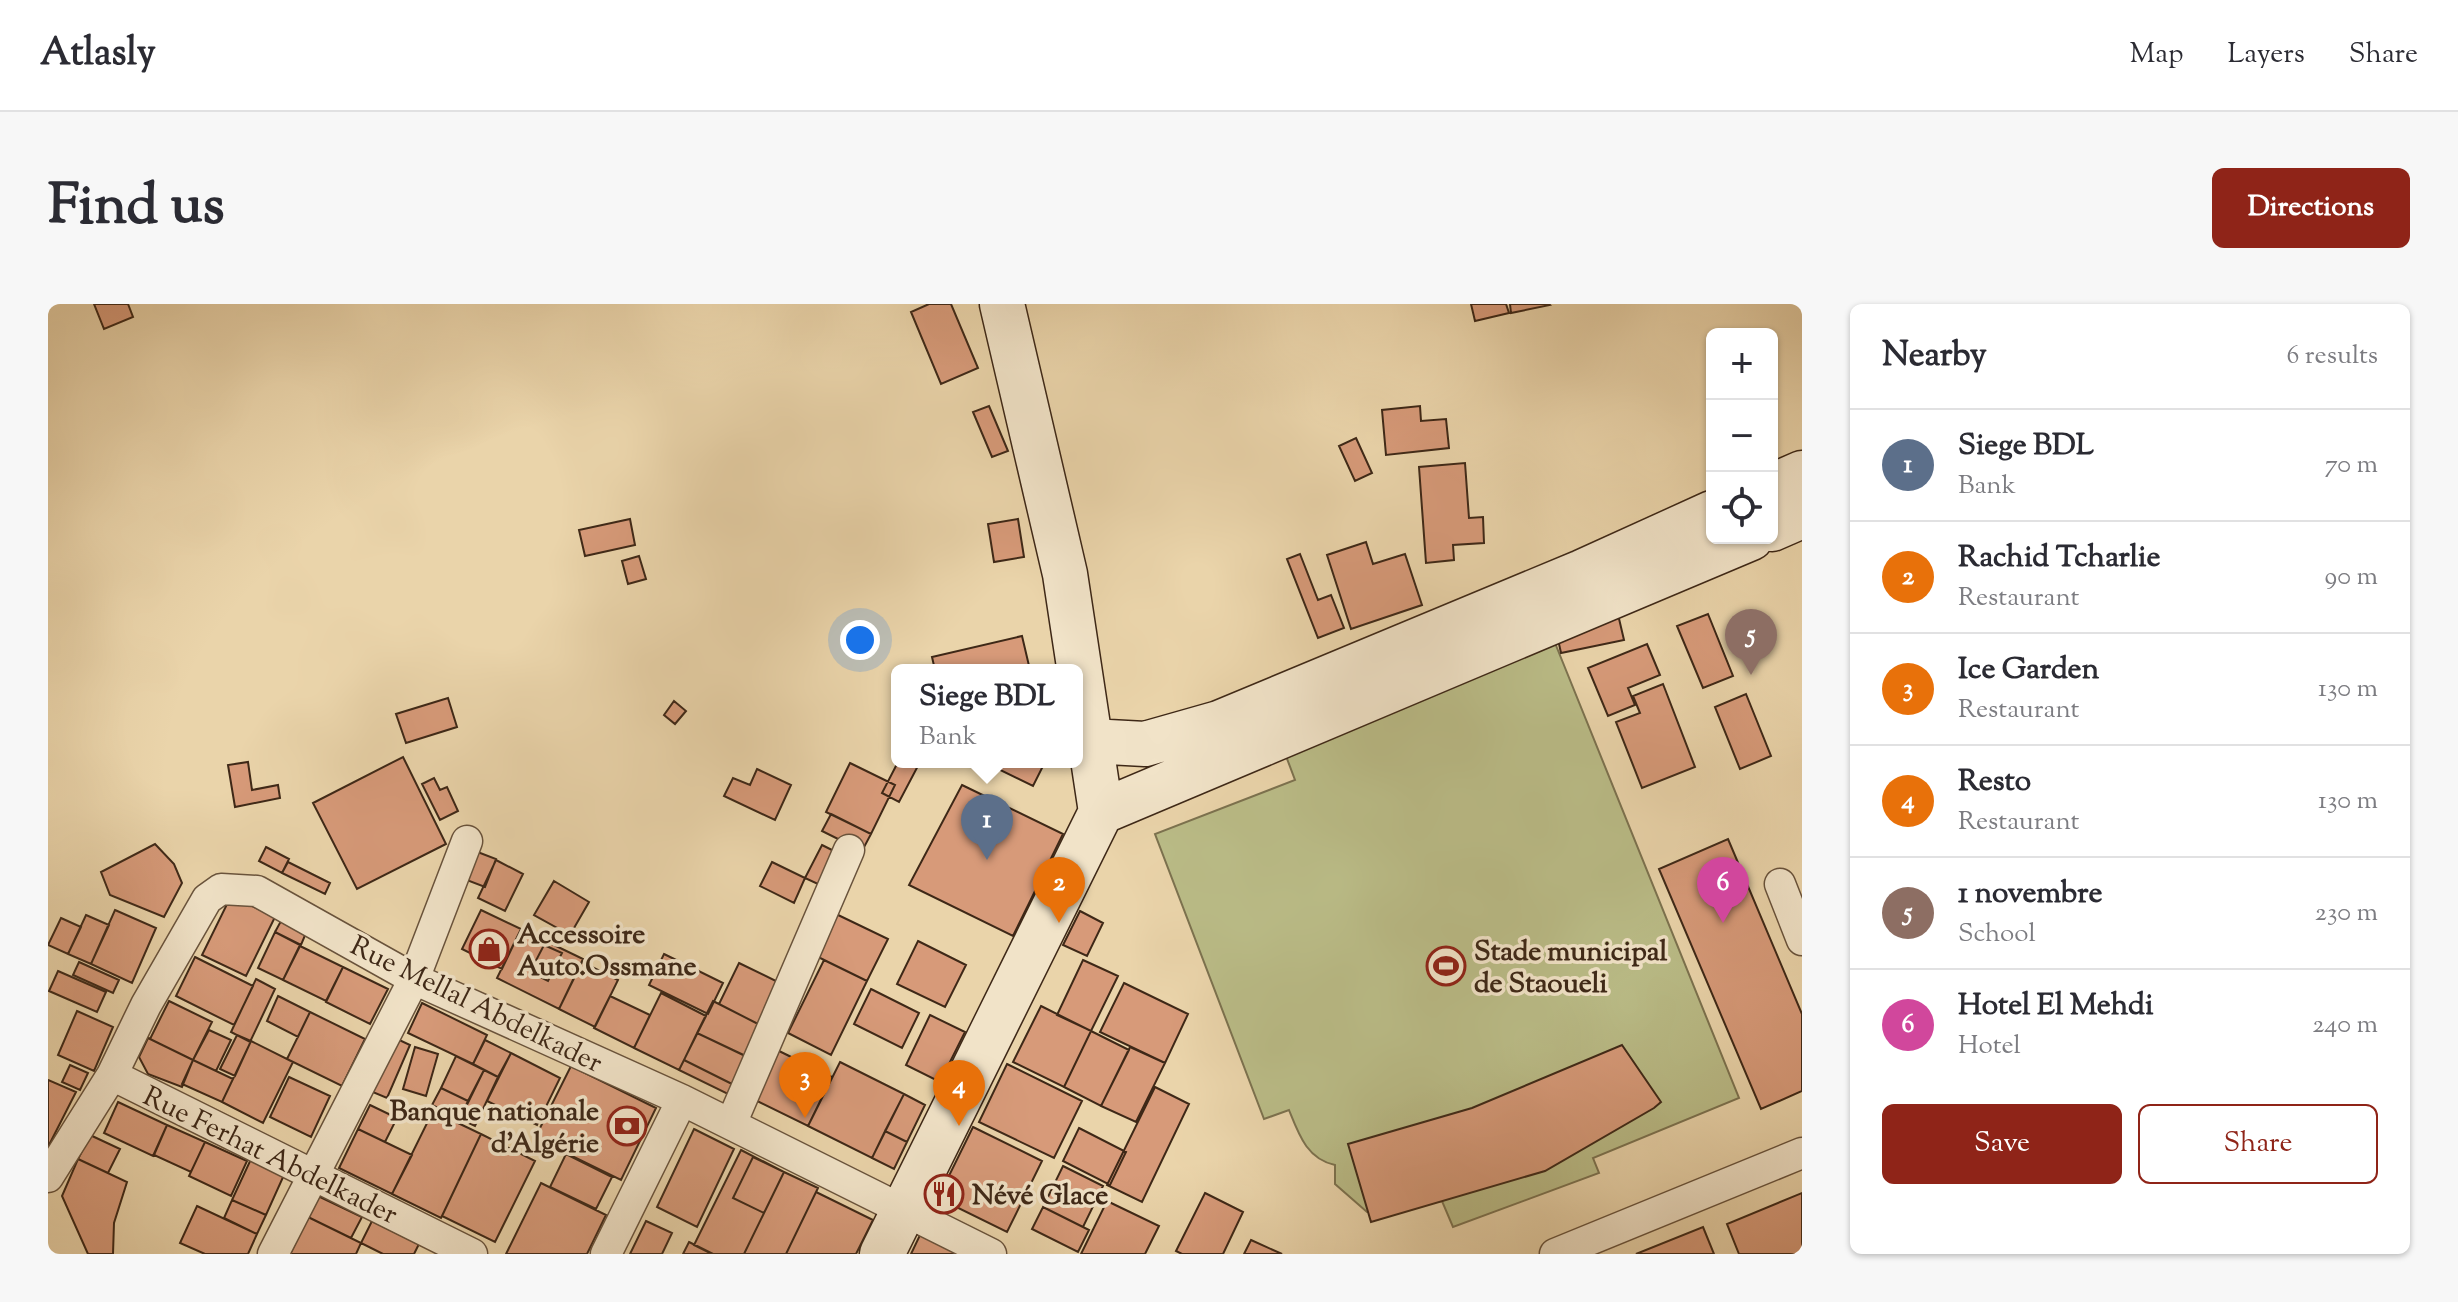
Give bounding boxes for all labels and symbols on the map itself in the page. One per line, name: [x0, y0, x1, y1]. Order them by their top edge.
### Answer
pin: 5: [1725, 609, 1777, 675]
your location: [840, 620, 880, 660]
pin: 1: [961, 794, 1013, 860]
pin: 2: [1033, 857, 1085, 923]
pin: 6: [1697, 857, 1749, 923]
place label: Accessoire Auto.Ossmane: [517, 916, 697, 988]
street label: Rue Mellal Abdelkader: [343, 927, 609, 1084]
shop icon: Accessoire Auto.Ossmane: [468, 928, 510, 970]
place label: Stade municipal de Staoueli: [1474, 933, 1668, 1005]
sports icon: Stade municipal de Staoueli: [1425, 945, 1467, 987]
pin: 3: [779, 1052, 831, 1118]
pin: 4: [933, 1060, 985, 1126]
street label: Rue Ferhat Abdelkader: [136, 1078, 404, 1236]
place label: Banque nationale d'Algérie: [390, 1093, 599, 1165]
bank icon: Banque nationale d'Algérie: [606, 1105, 648, 1147]
restaurant icon: Névé Glace: [923, 1173, 965, 1215]
place label: Névé Glace: [972, 1177, 1108, 1217]

